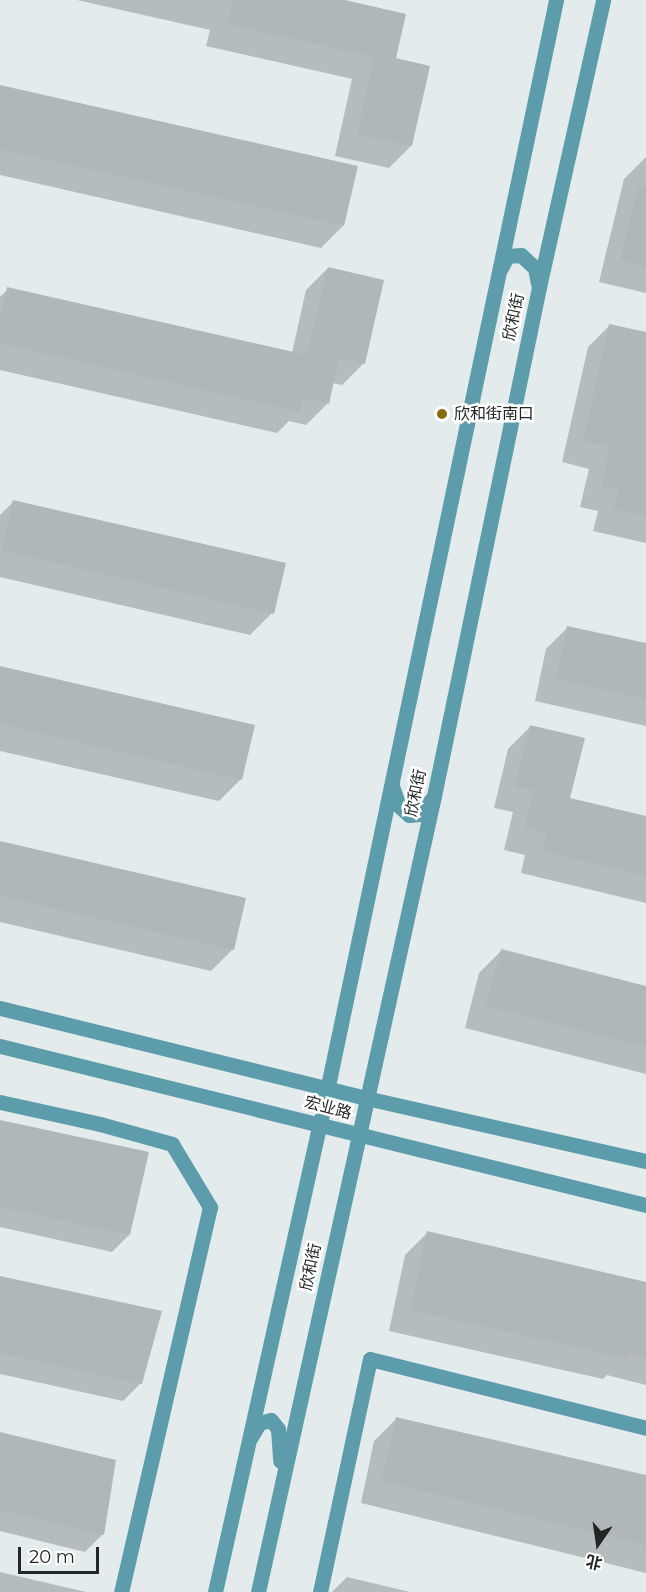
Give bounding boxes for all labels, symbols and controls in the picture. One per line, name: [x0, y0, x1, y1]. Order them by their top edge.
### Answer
street label: 欣和街: [500, 292, 528, 342]
place label: 欣和街南口: [454, 404, 534, 424]
marker: 欣和街南口: [435, 407, 449, 421]
street label: 欣和街: [402, 768, 430, 818]
street label: 宏业路: [302, 1093, 354, 1123]
street label: 欣和街: [297, 1242, 325, 1292]
north arrow: [568, 1514, 628, 1574]
scale bar: [21, 1535, 102, 1573]
text: 20 m: [29, 1546, 75, 1568]
text: 北: [584, 1551, 604, 1573]

